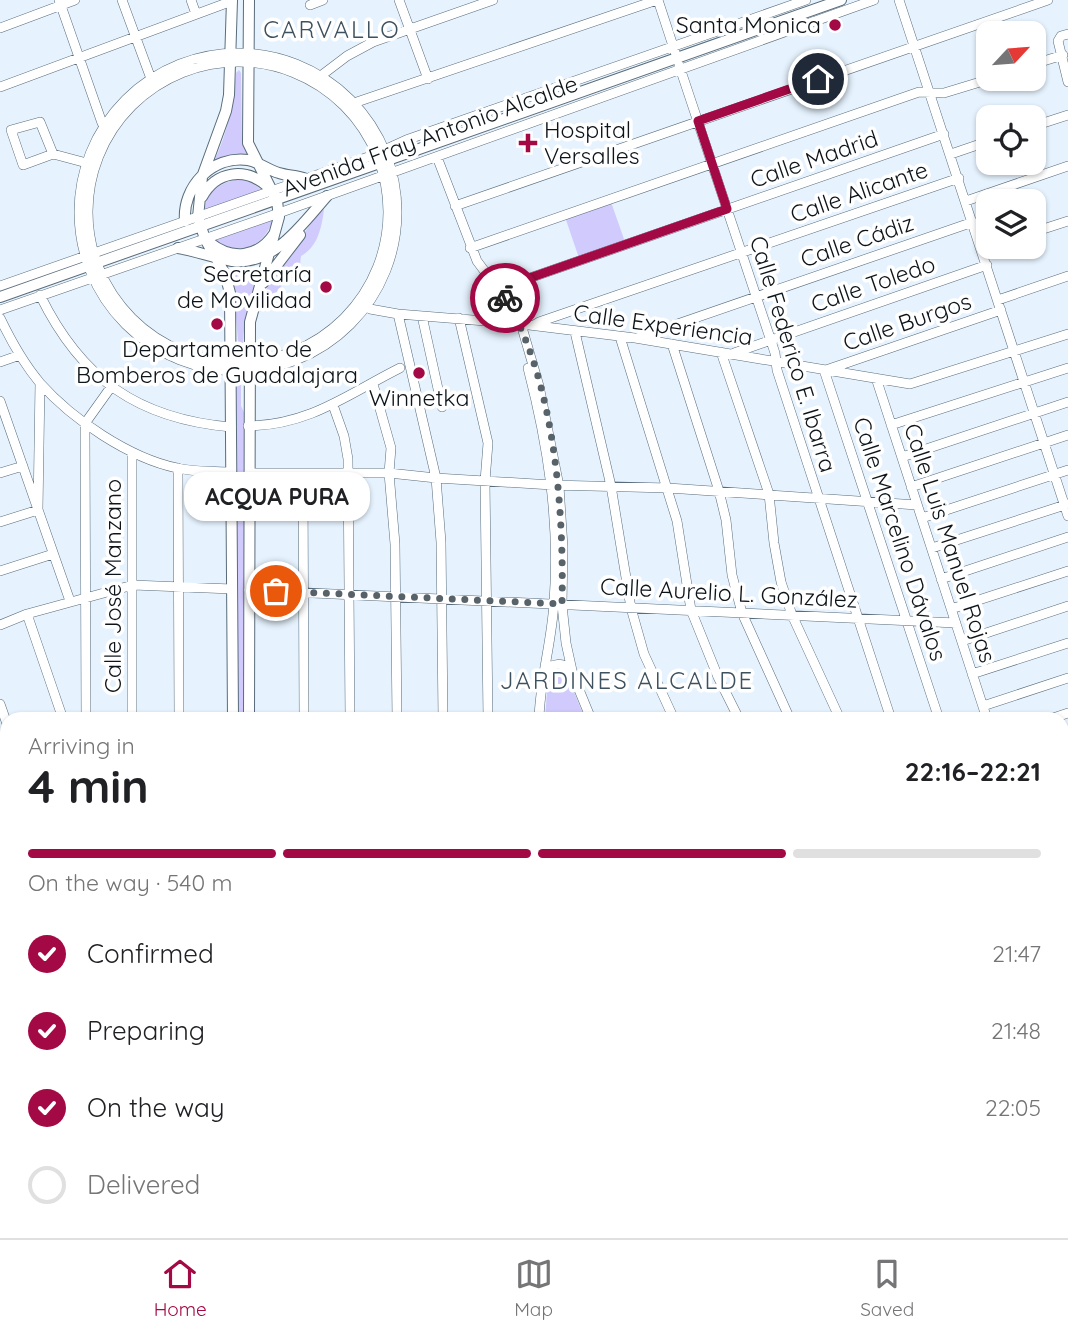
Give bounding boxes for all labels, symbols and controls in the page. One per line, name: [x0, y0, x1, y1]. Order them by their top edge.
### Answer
place label: Santa Monica: [676, 10, 821, 39]
district label: CARVALLO: [263, 14, 401, 44]
marker: Santa Monica: [827, 17, 843, 33]
north arrow: [976, 21, 1046, 91]
map controls: [976, 21, 1046, 259]
pin: [788, 49, 848, 109]
icon: home: [799, 60, 837, 98]
street label: Avenida Fray Antonio Alcalde: [278, 69, 581, 203]
button: locate: [976, 105, 1046, 175]
place label: Hospital Versalles: [544, 115, 640, 170]
street label: Calle Madrid: [746, 123, 882, 194]
marker: Hospital Versalles: [518, 133, 538, 153]
street label: Calle Alicante: [786, 154, 931, 229]
button: layers: [976, 189, 1046, 259]
street label: Calle Cádiz: [797, 208, 917, 273]
street label: Calle Federico E. Ibarra: [744, 232, 843, 476]
street label: Calle Toledo: [807, 249, 939, 318]
place label: Secretaría de Movilidad: [177, 259, 312, 314]
courier: [470, 263, 540, 333]
marker: Secretaría de Movilidad: [318, 279, 334, 295]
icon: bike: [486, 279, 524, 317]
street label: Calle Burgos: [839, 286, 975, 357]
street label: Calle Experiencia: [572, 298, 754, 351]
marker: Departamento de Bomberos de Guadalajara: [209, 316, 225, 332]
place label: Departamento de Bomberos de Guadalajara: [76, 334, 358, 389]
marker: Winnetka: [411, 365, 427, 381]
place label: Winnetka: [369, 383, 469, 412]
street label: Calle Marcelino Dávalos: [847, 413, 954, 664]
street label: Calle Luis Manuel Rojas: [898, 420, 1003, 666]
callout: ACQUA PURA: [183, 472, 369, 521]
street label: Calle José Manzano: [98, 479, 127, 693]
text: ACQUA PURA: [205, 482, 349, 511]
pin: [246, 561, 306, 621]
street label: Calle Aurelio L. González: [599, 571, 859, 614]
icon: bag: [257, 572, 295, 610]
district label: JARDINES ALCALDE: [500, 665, 754, 695]
text: Arriving in: [28, 731, 135, 760]
text: 22:16–22:21: [905, 755, 1041, 788]
text: 4 min: [28, 757, 149, 815]
text: On the way · 540 m: [28, 868, 232, 897]
icon: check: [28, 935, 66, 973]
text: Confirmed: [87, 937, 214, 970]
text: 21:47: [992, 939, 1041, 968]
icon: check: [28, 1012, 66, 1050]
text: Preparing: [87, 1014, 205, 1047]
text: 21:48: [991, 1016, 1041, 1045]
icon: check: [28, 1089, 66, 1127]
text: On the way: [87, 1091, 225, 1124]
text: 22:05: [985, 1093, 1041, 1122]
text: Delivered: [87, 1168, 200, 1201]
tab: Home: [154, 1255, 207, 1321]
tab: Map: [514, 1255, 553, 1321]
tab: Saved: [860, 1255, 914, 1321]

